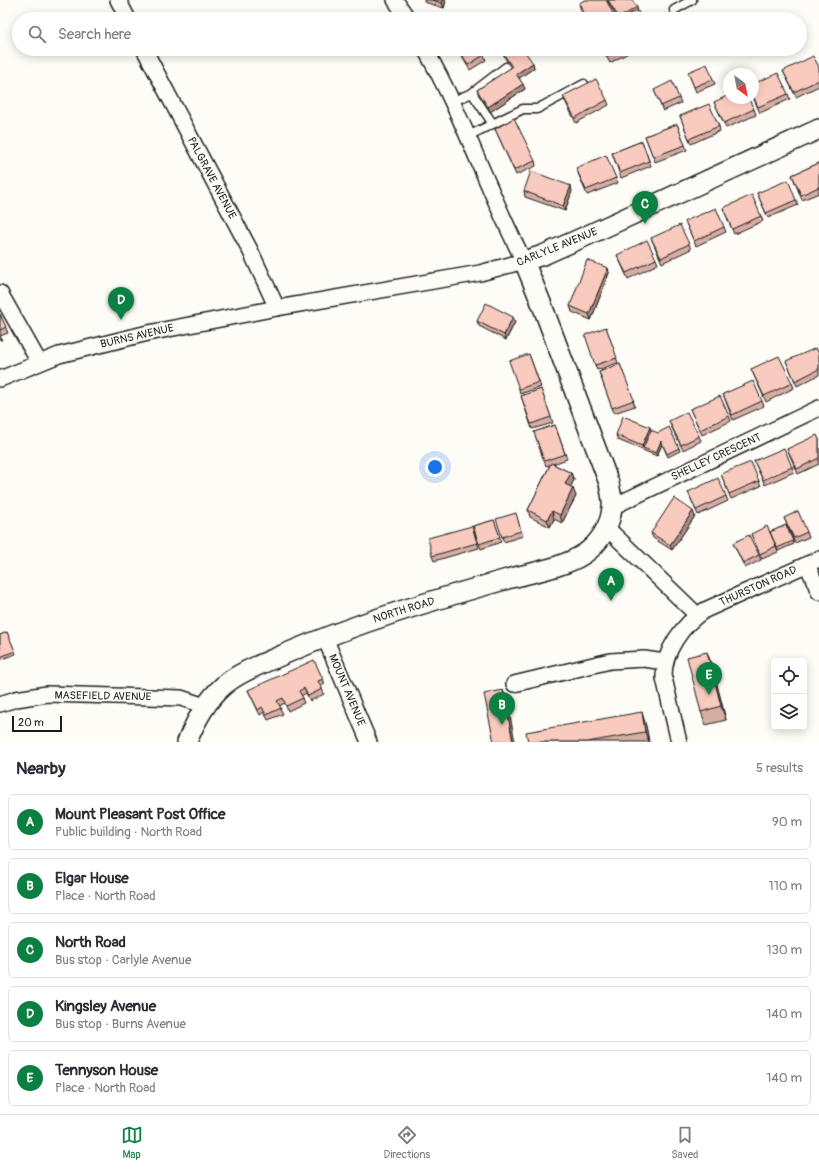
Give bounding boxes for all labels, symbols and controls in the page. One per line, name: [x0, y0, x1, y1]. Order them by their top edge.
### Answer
search box: [12, 12, 807, 56]
icon: search: [26, 23, 48, 45]
text: Search here: [58, 25, 131, 44]
north arrow: [723, 68, 759, 104]
street label: PALGRAVE AVENUE: [185, 135, 239, 221]
pin: C: [632, 191, 658, 224]
street label: CARLYLE AVENUE: [515, 225, 599, 269]
pin: D: [108, 287, 134, 320]
street label: BURNS AVENUE: [99, 321, 175, 351]
street label: SHELLEY CRESCENT: [669, 430, 763, 484]
your location: [425, 457, 445, 477]
street label: THURSTON ROAD: [717, 563, 799, 609]
pin: A: [598, 568, 624, 601]
street label: NORTH ROAD: [372, 594, 436, 626]
street label: MOUNT AVENUE: [326, 652, 368, 728]
map controls: [771, 658, 807, 730]
button: locate: [771, 658, 807, 694]
pin: E: [696, 662, 722, 695]
street label: MASEFIELD AVENUE: [54, 689, 152, 703]
pin: B: [489, 692, 515, 725]
button: layers: [771, 694, 807, 730]
scale bar: [12, 714, 62, 733]
text: 20 m: [18, 716, 44, 729]
text: Nearby: [16, 758, 65, 779]
text: 5 results: [756, 760, 803, 776]
text: Mount Pleasant Post Office: [55, 805, 226, 824]
text: A: [26, 814, 34, 830]
text: 90 m: [772, 814, 802, 830]
text: Public building · North Road: [55, 824, 202, 840]
text: Elgar House: [55, 869, 129, 888]
text: B: [26, 878, 34, 894]
text: 110 m: [769, 878, 802, 894]
text: Place · North Road: [55, 888, 156, 904]
text: North Road: [55, 933, 126, 952]
text: C: [26, 942, 34, 958]
text: 130 m: [766, 942, 802, 958]
text: Bus stop · Carlyle Avenue: [55, 952, 191, 968]
text: Kingsley Avenue: [55, 997, 156, 1016]
text: D: [26, 1006, 34, 1022]
text: 140 m: [766, 1006, 802, 1022]
text: Bus stop · Burns Avenue: [55, 1016, 186, 1032]
text: Tennyson House: [55, 1061, 158, 1080]
text: E: [27, 1070, 33, 1086]
text: 140 m: [766, 1070, 802, 1086]
text: Place · North Road: [55, 1080, 156, 1096]
tab: Map: [121, 1124, 143, 1161]
tab: Directions: [384, 1124, 430, 1161]
tab: Saved: [671, 1124, 698, 1161]

